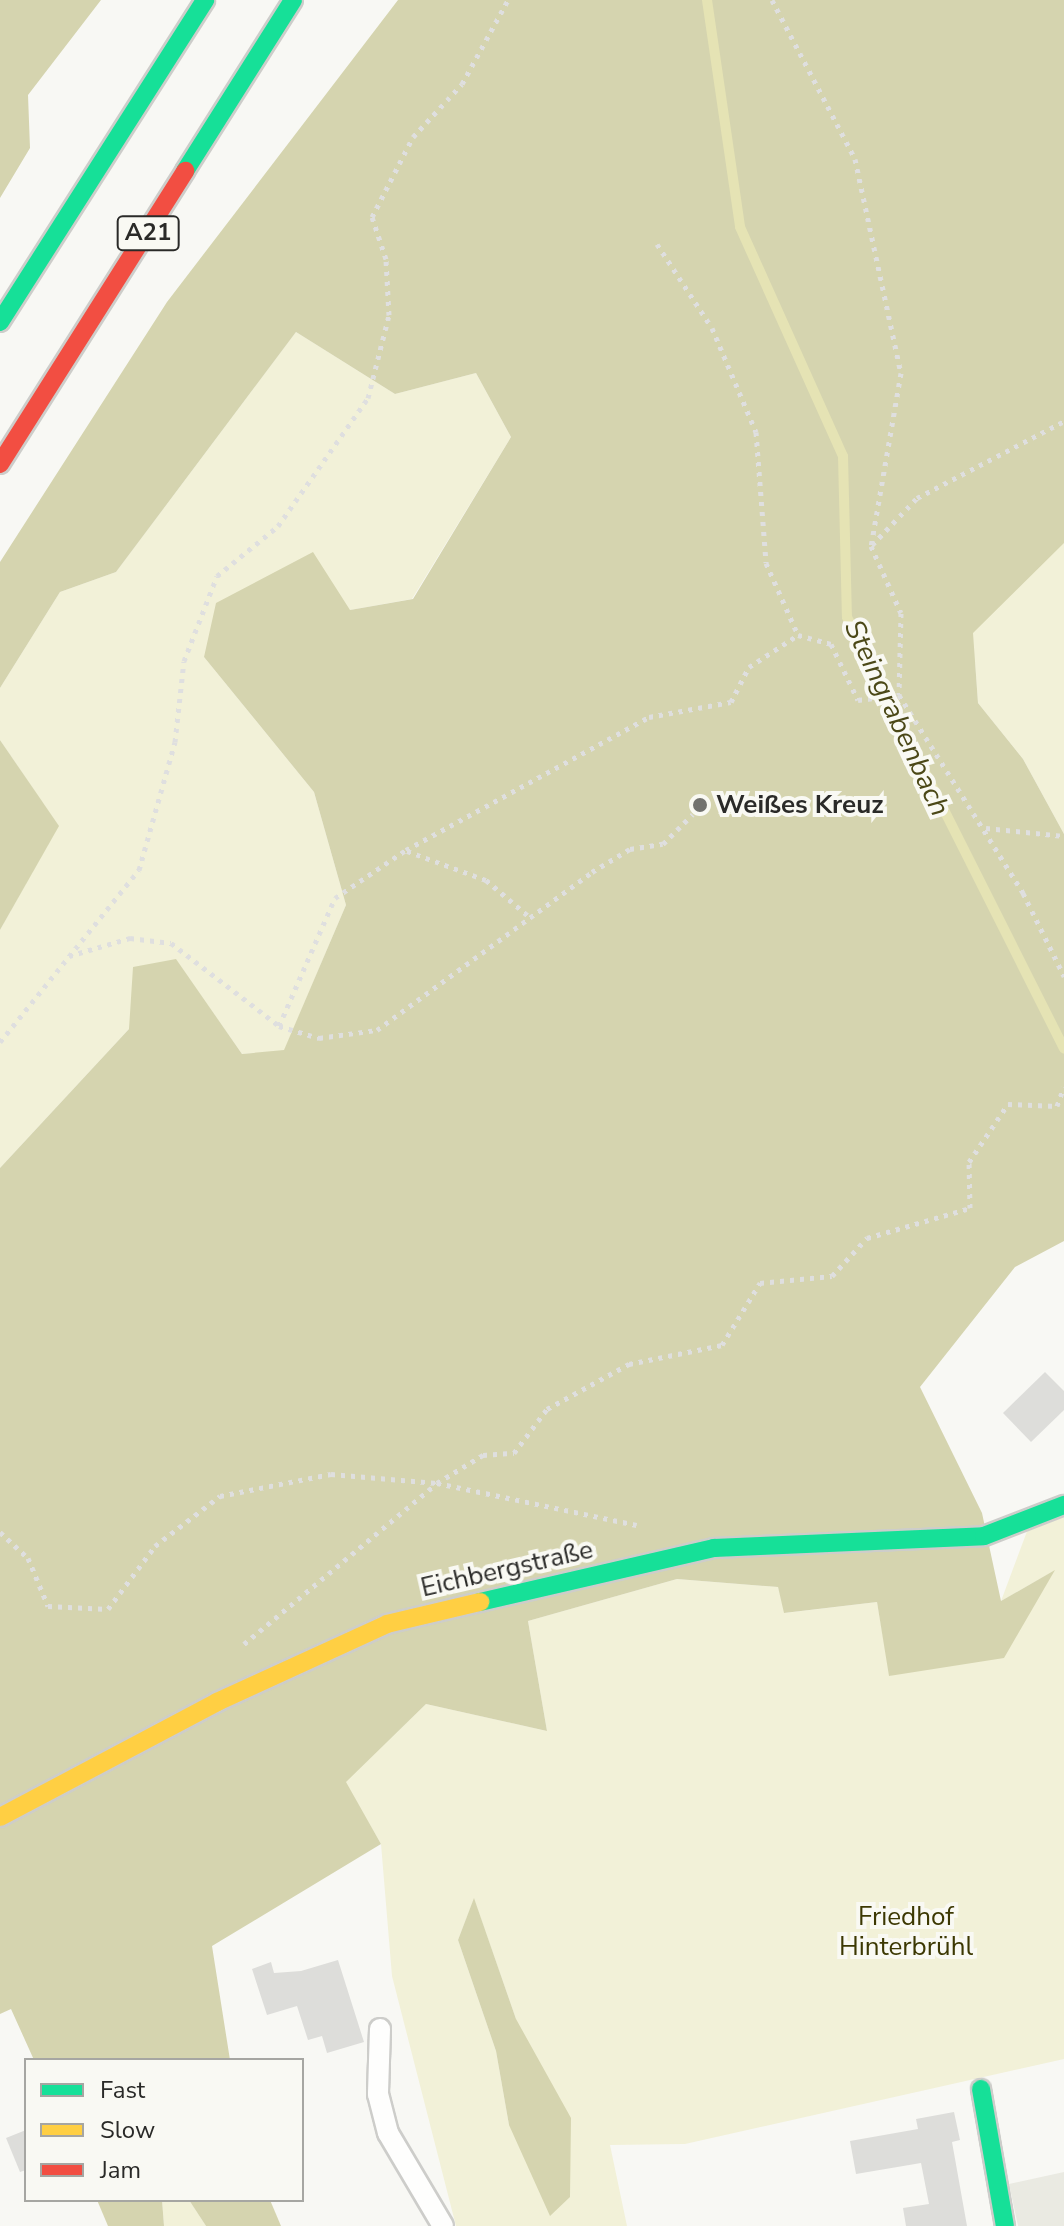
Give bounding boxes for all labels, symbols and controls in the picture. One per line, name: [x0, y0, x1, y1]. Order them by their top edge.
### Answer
road number: A21: [116, 213, 180, 253]
water label: Steingrabenbach: [837, 615, 957, 821]
place label: Weißes Kreuz: [716, 789, 884, 821]
marker: Weißes Kreuz: [691, 796, 709, 814]
street label: Eichbergstraße: [418, 1534, 596, 1604]
park label: Friedhof Hinterbrühl: [839, 1901, 973, 1962]
legend: [24, 2058, 304, 2202]
text: Fast: [100, 2074, 145, 2106]
text: Slow: [100, 2114, 155, 2146]
text: Jam: [100, 2154, 141, 2186]

